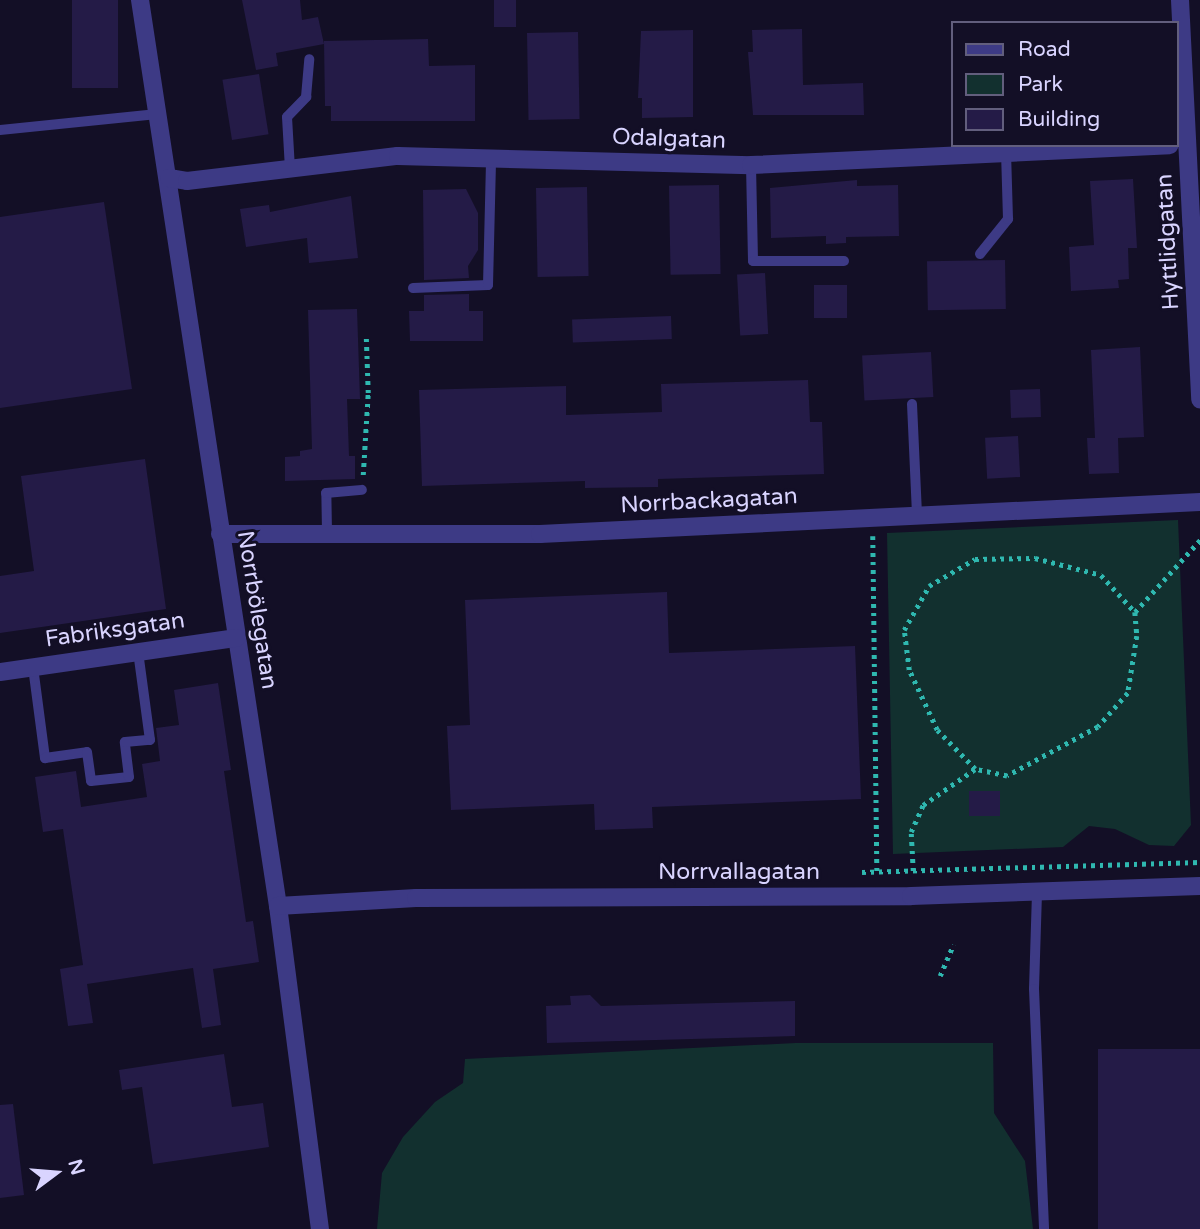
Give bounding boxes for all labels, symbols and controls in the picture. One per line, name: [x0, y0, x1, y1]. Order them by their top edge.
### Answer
legend: [951, 21, 1179, 147]
text: Road: [1018, 37, 1071, 62]
text: Park: [1018, 72, 1063, 97]
text: Building: [1018, 107, 1100, 132]
street label: Odalgatan: [611, 123, 727, 155]
street label: Hyttlidgatan: [1151, 173, 1185, 311]
street label: Norrbackagatan: [620, 483, 798, 519]
street label: Norrbölegatan: [231, 529, 283, 691]
street label: Fabriksgatan: [43, 607, 187, 653]
street label: Norrvallagatan: [658, 858, 820, 886]
north arrow: [21, 1138, 91, 1208]
text: N: [64, 1157, 89, 1178]

